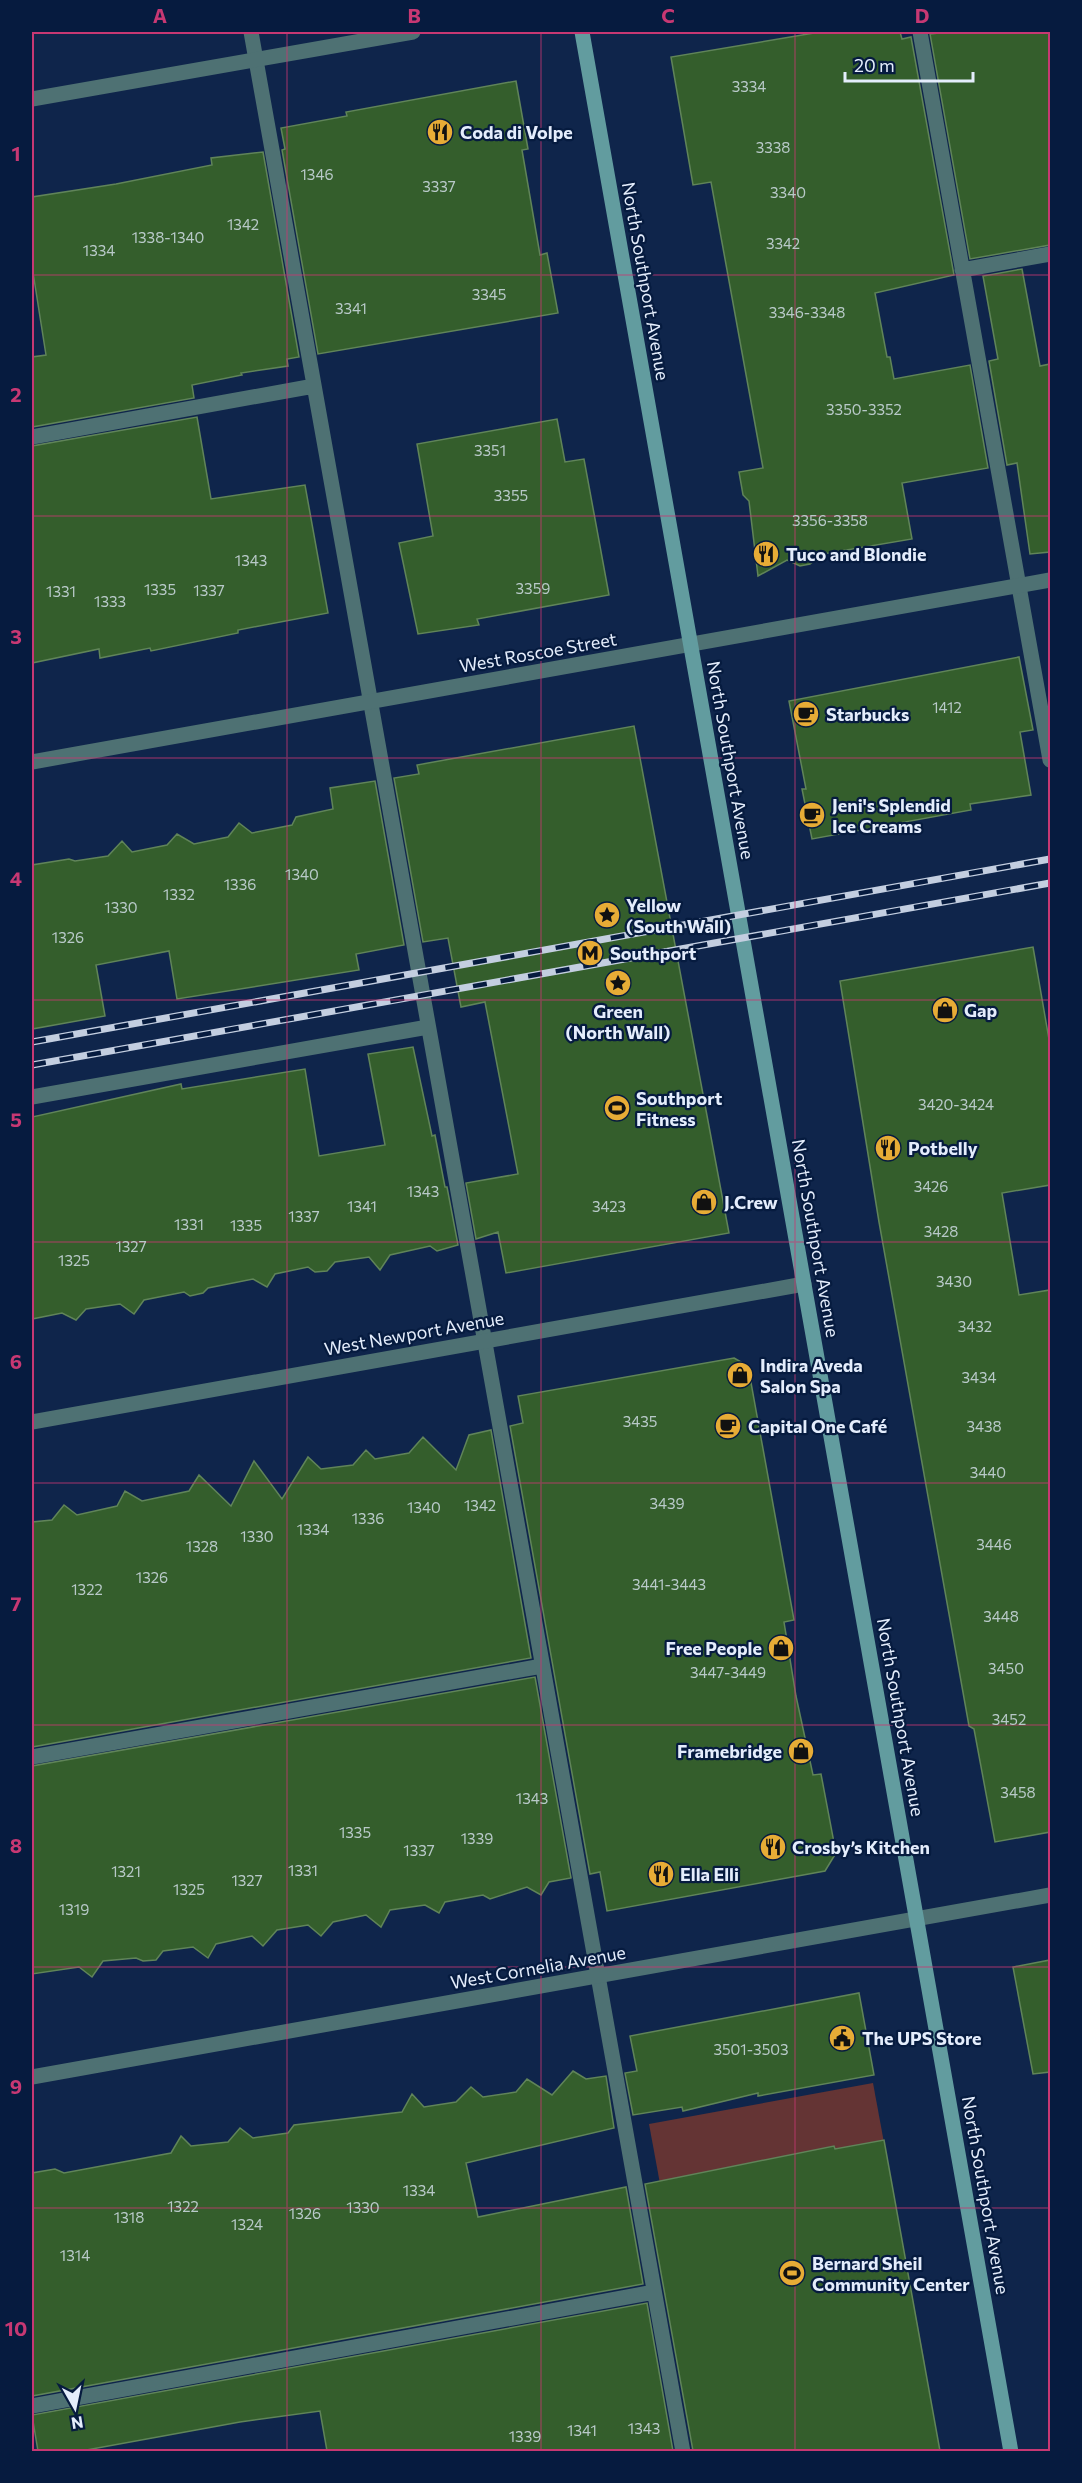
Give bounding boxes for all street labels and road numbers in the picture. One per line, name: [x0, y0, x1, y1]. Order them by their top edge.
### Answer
street label: North Southport Avenue: [618, 180, 674, 382]
street label: West Roscoe Street: [458, 627, 618, 677]
street label: North Southport Avenue: [703, 659, 759, 861]
street label: North Southport Avenue: [788, 1137, 844, 1339]
street label: West Newport Avenue: [322, 1306, 506, 1360]
street label: North Southport Avenue: [873, 1616, 929, 1818]
street label: West Cornelia Avenue: [449, 1941, 627, 1993]
street label: North Southport Avenue: [958, 2094, 1014, 2296]

